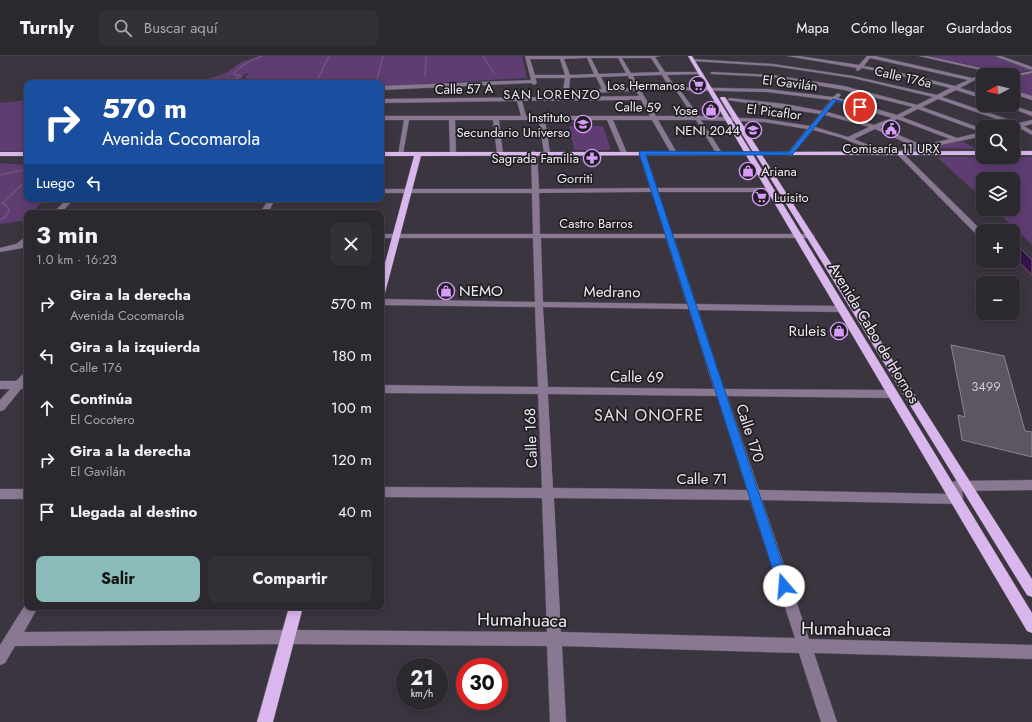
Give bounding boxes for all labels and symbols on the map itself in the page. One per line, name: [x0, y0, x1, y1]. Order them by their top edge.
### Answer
street label: Calle 176a: [873, 61, 933, 93]
north arrow: [976, 68, 1020, 112]
street label: El Gavilán: [761, 70, 819, 96]
supermarket icon: Los Hermanos: [688, 75, 708, 95]
place label: Los Hermanos: [607, 76, 685, 95]
street label: Calle 57 A: [435, 79, 494, 99]
district label: SAN LORENZO: [503, 85, 601, 104]
pin: [843, 90, 877, 124]
street label: Calle 59: [615, 97, 661, 117]
street label: El Picaflor: [745, 99, 803, 125]
shop icon: Yose: [701, 100, 721, 120]
place label: Yose: [673, 101, 698, 120]
place label: Instituto Secundario Universo: [456, 108, 570, 142]
school or university icon: Instituto Secundario Universo: [573, 114, 593, 134]
public building icon: Comisaría 11 URX: [881, 119, 901, 139]
school or university icon: NENI 2044: [743, 120, 763, 140]
place label: NENI 2044: [675, 121, 740, 140]
place label: Comisaría 11 URX: [842, 139, 940, 158]
pharmacy icon: Sagrada Familia: [582, 148, 602, 168]
place label: Sagrada Familia: [491, 149, 579, 168]
shop icon: Ariana: [738, 161, 758, 181]
place label: Ariana: [761, 162, 797, 181]
street label: Gorriti: [557, 169, 593, 188]
supermarket icon: Luisito: [751, 187, 771, 207]
place label: Luisito: [774, 188, 809, 207]
street label: Castro Barros: [559, 214, 633, 233]
street label: Avenida Cabo de Hornos: [823, 258, 925, 408]
place label: NEMO: [459, 280, 503, 302]
shop icon: NEMO: [436, 281, 456, 301]
street label: Medrano: [583, 281, 641, 303]
place label: Ruleis: [789, 320, 826, 342]
shop icon: Ruleis: [829, 321, 849, 341]
street label: Calle 69: [610, 366, 664, 388]
house number: 3499: [971, 377, 1001, 396]
street label: Calle 170: [730, 401, 770, 465]
district label: SAN ONOFRE: [594, 404, 704, 427]
street label: Calle 168: [519, 408, 543, 468]
street label: Calle 71: [676, 468, 728, 490]
position arrow: [763, 565, 805, 607]
street label: Humahuaca: [477, 606, 567, 634]
street label: Humahuaca: [801, 615, 891, 643]
speed limit sign: 30: [456, 658, 508, 710]

